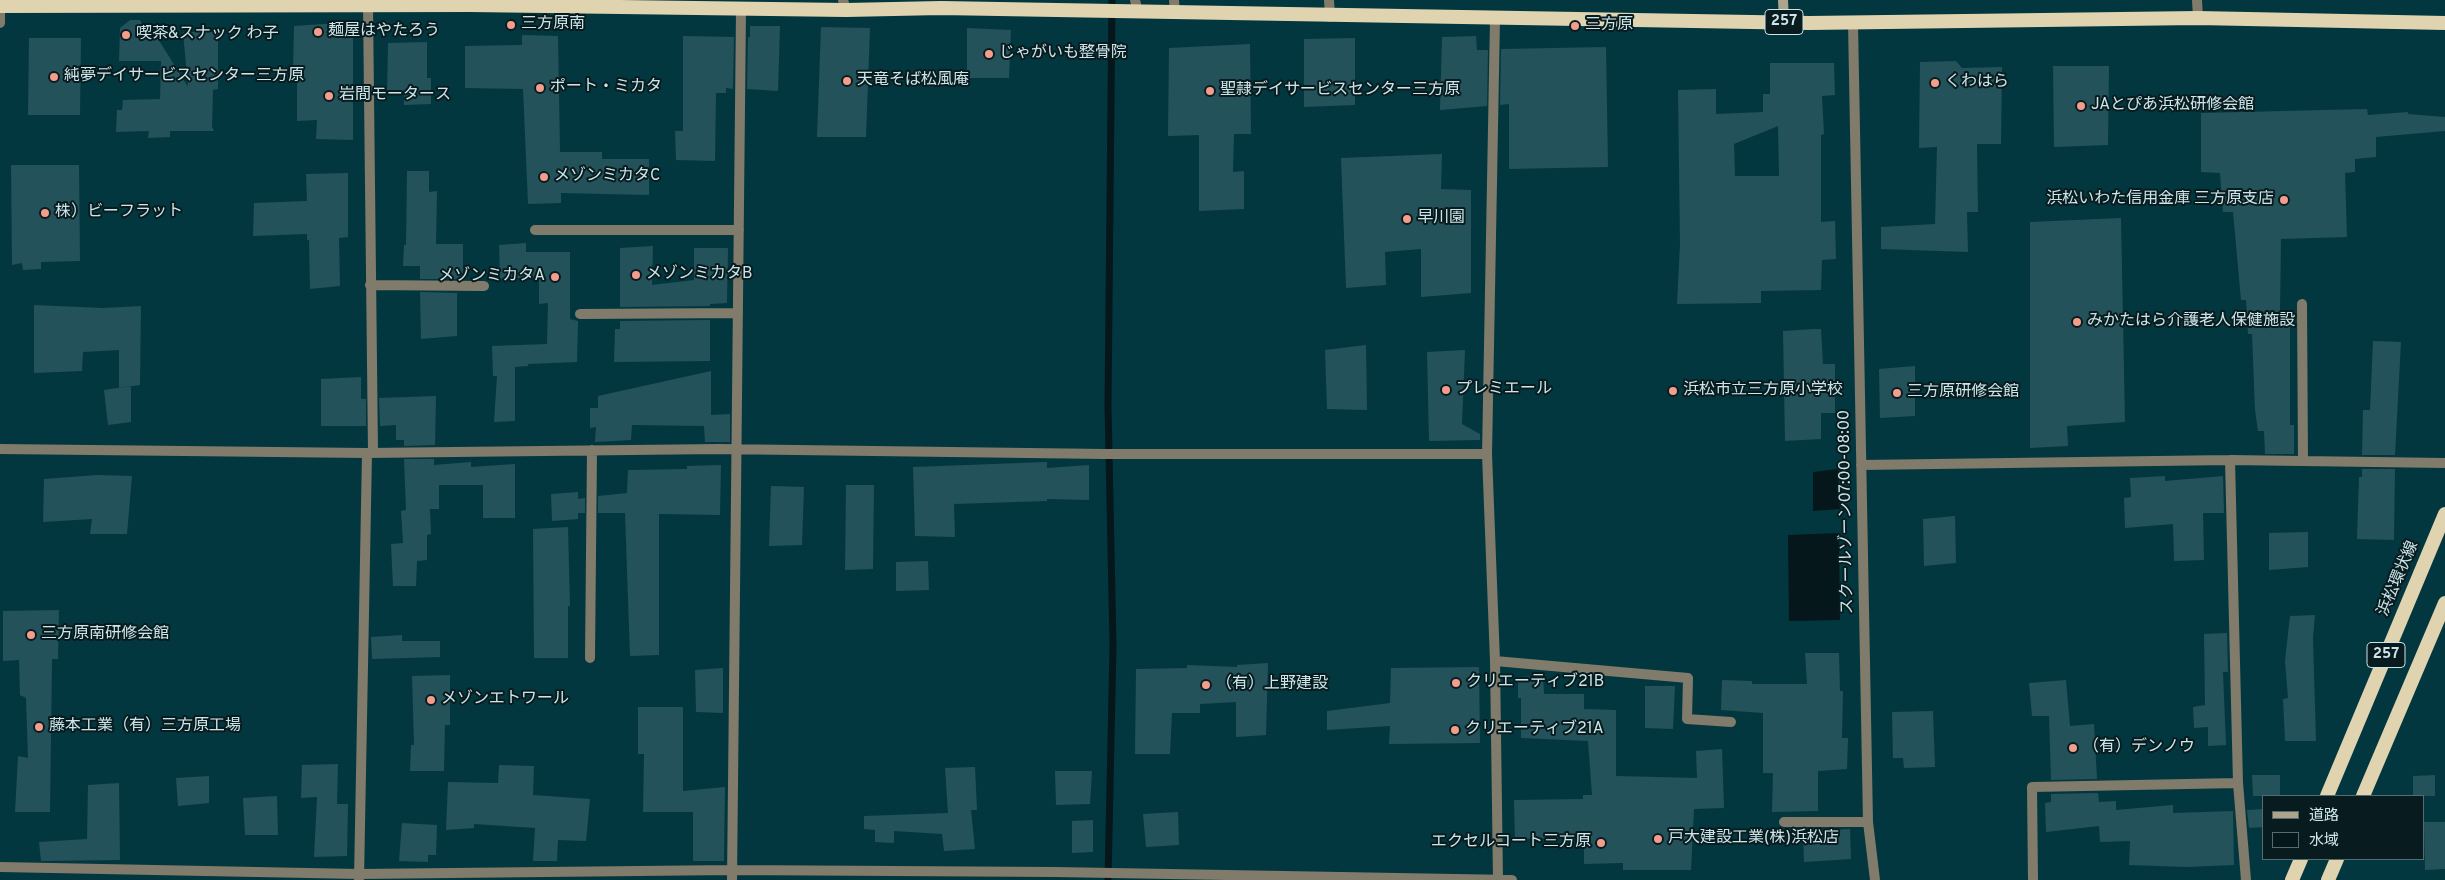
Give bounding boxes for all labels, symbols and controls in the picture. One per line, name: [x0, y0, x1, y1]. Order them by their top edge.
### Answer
road number: 257: [1765, 10, 1803, 34]
place label: 三方原南: [521, 15, 585, 35]
place label: 三方原: [1585, 16, 1633, 36]
marker: 三方原南: [505, 19, 517, 31]
marker: 三方原: [1569, 20, 1581, 32]
place label: 麺屋はやたろう: [328, 22, 440, 42]
place label: 喫茶&スナック わ子: [136, 25, 279, 45]
marker: 麺屋はやたろう: [312, 26, 324, 38]
marker: 喫茶&スナック わ子: [120, 29, 132, 41]
place label: じゃがいも整骨院: [999, 44, 1127, 64]
marker: じゃがいも整骨院: [983, 48, 995, 60]
place label: 純夢デイサービスセンター三方原: [64, 67, 304, 87]
marker: 純夢デイサービスセンター三方原: [48, 71, 60, 83]
place label: 天竜そば松風庵: [857, 71, 969, 91]
place label: くわはら: [1945, 73, 2009, 93]
marker: 天竜そば松風庵: [841, 75, 853, 87]
marker: くわはら: [1929, 77, 1941, 89]
place label: ポート・ミカタ: [550, 78, 662, 98]
place label: 聖隷デイサービスセンター三方原: [1220, 81, 1460, 101]
marker: ポート・ミカタ: [534, 82, 546, 94]
marker: 聖隷デイサービスセンター三方原: [1204, 85, 1216, 97]
place label: 岩間モータース: [339, 86, 451, 106]
marker: 岩間モータース: [323, 90, 335, 102]
place label: JAとぴあ浜松研修会館: [2091, 96, 2254, 116]
marker: JAとぴあ浜松研修会館: [2075, 100, 2087, 112]
place label: メゾンミカタC: [554, 167, 660, 187]
marker: メゾンミカタC: [538, 171, 550, 183]
place label: 浜松いわた信用金庫 三方原支店: [2046, 190, 2274, 210]
marker: 浜松いわた信用金庫 三方原支店: [2278, 194, 2290, 206]
place label: 株）ビーフラット: [55, 203, 183, 223]
marker: 株）ビーフラット: [39, 207, 51, 219]
place label: 早川園: [1417, 209, 1465, 229]
marker: 早川園: [1401, 213, 1413, 225]
place label: メゾンミカタB: [646, 265, 752, 285]
place label: メゾンミカタA: [438, 267, 545, 287]
marker: メゾンミカタB: [630, 269, 642, 281]
marker: メゾンミカタA: [549, 271, 561, 283]
place label: みかたはら介護老人保健施設: [2087, 312, 2295, 332]
marker: みかたはら介護老人保健施設: [2071, 316, 2083, 328]
place label: プレミエール: [1456, 380, 1552, 400]
place label: 浜松市立三方原小学校: [1683, 381, 1843, 401]
place label: 三方原研修会館: [1907, 383, 2019, 403]
marker: プレミエール: [1440, 384, 1452, 396]
marker: 浜松市立三方原小学校: [1667, 385, 1679, 397]
marker: 三方原研修会館: [1891, 387, 1903, 399]
street label: スクールゾーン07:00-08:00: [1836, 410, 1858, 614]
street label: 浜松環状線: [2375, 538, 2423, 620]
place label: 三方原南研修会館: [41, 625, 169, 645]
marker: 三方原南研修会館: [25, 629, 37, 641]
road number: 257: [2367, 642, 2405, 668]
place label: クリエーティブ21B: [1466, 673, 1604, 693]
place label: （有）上野建設: [1216, 675, 1328, 695]
marker: クリエーティブ21B: [1450, 677, 1462, 689]
marker: （有）上野建設: [1200, 679, 1212, 691]
place label: メゾンエトワール: [441, 690, 569, 710]
marker: メゾンエトワール: [425, 694, 437, 706]
place label: 藤本工業（有）三方原工場: [49, 717, 241, 737]
place label: クリエーティブ21A: [1465, 720, 1604, 740]
marker: 藤本工業（有）三方原工場: [33, 721, 45, 733]
marker: クリエーティブ21A: [1449, 724, 1461, 736]
place label: （有）デンノウ: [2083, 738, 2195, 758]
marker: （有）デンノウ: [2067, 742, 2079, 754]
legend: [2262, 795, 2425, 860]
text: 道路: [2309, 807, 2339, 826]
place label: 戸大建設工業(株)浜松店: [1668, 829, 1839, 849]
text: 水域: [2309, 832, 2339, 851]
place label: エクセルコート三方原: [1431, 833, 1591, 853]
marker: 戸大建設工業(株)浜松店: [1652, 833, 1664, 845]
marker: エクセルコート三方原: [1595, 837, 1607, 849]

